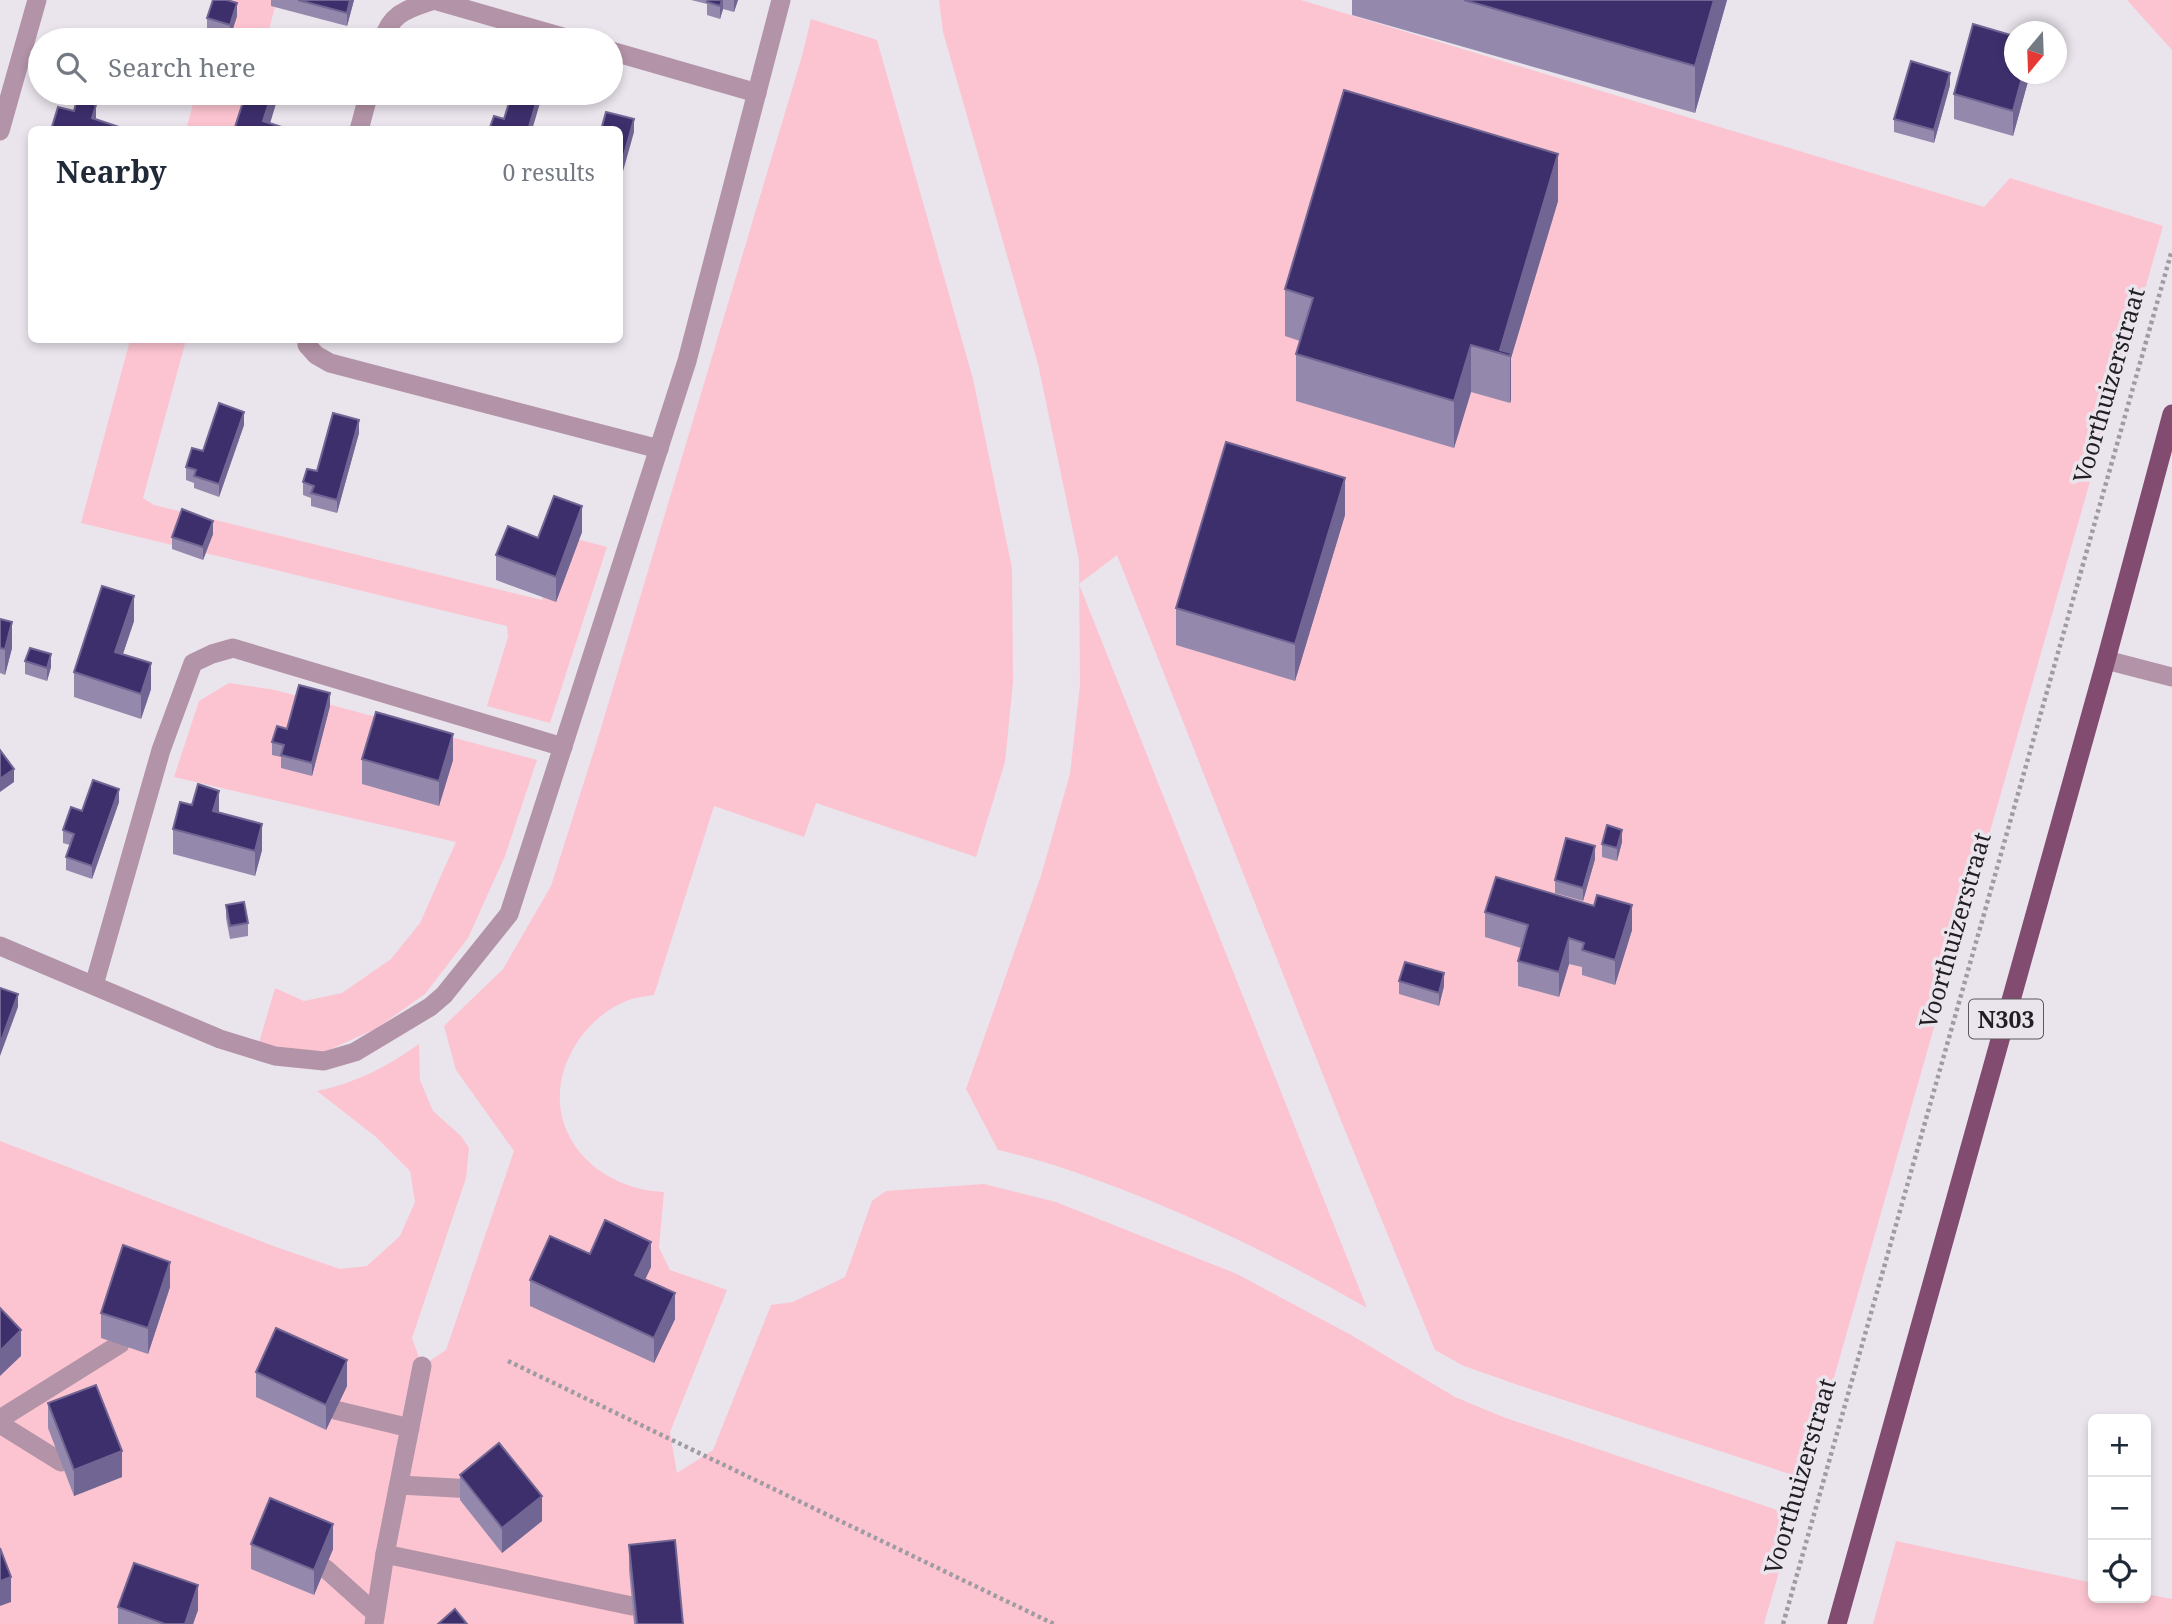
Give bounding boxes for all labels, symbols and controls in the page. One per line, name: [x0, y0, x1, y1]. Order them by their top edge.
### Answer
north arrow: [2004, 21, 2067, 84]
search box: [28, 28, 623, 105]
icon: search: [52, 48, 90, 86]
text: Search here: [108, 49, 256, 85]
text: Nearby: [56, 151, 167, 192]
text: 0 results: [502, 156, 595, 188]
street label: Voorthuizerstraat: [2064, 283, 2152, 487]
street label: Voorthuizerstraat: [1910, 828, 1998, 1032]
road number: N303: [1969, 1000, 2043, 1038]
street label: Voorthuizerstraat: [1755, 1374, 1843, 1578]
map controls: [2088, 1414, 2151, 1603]
button: +: [2088, 1414, 2151, 1477]
button: −: [2088, 1477, 2151, 1540]
button: locate: [2088, 1540, 2151, 1603]

